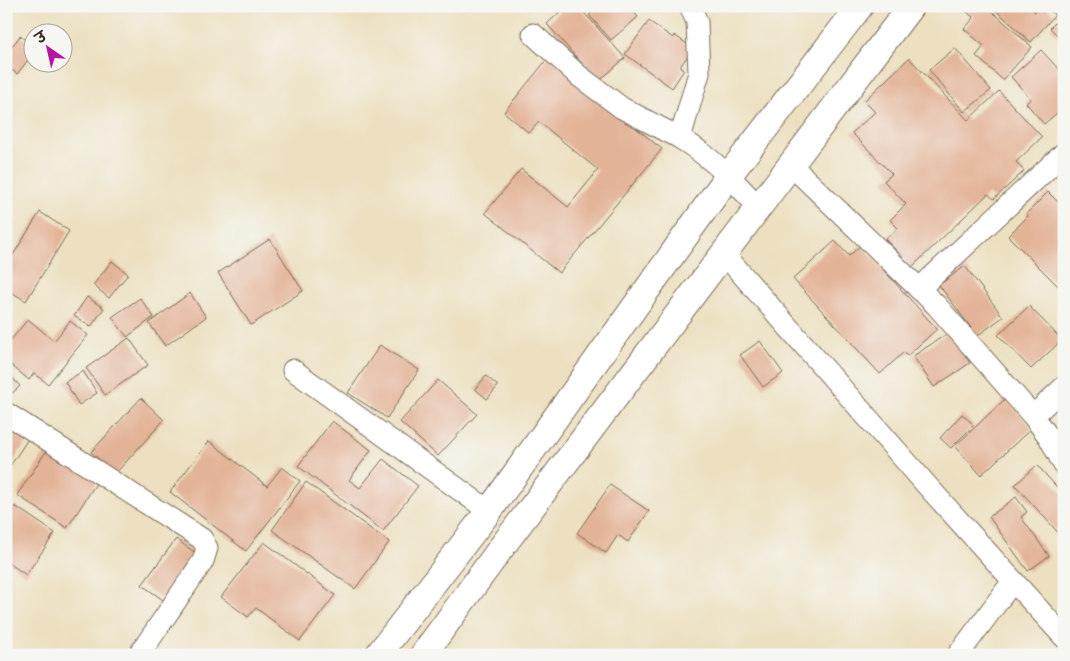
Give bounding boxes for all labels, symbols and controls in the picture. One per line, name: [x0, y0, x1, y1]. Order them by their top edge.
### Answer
north arrow: [22, 22, 72, 72]
text: उ: [30, 25, 51, 48]

